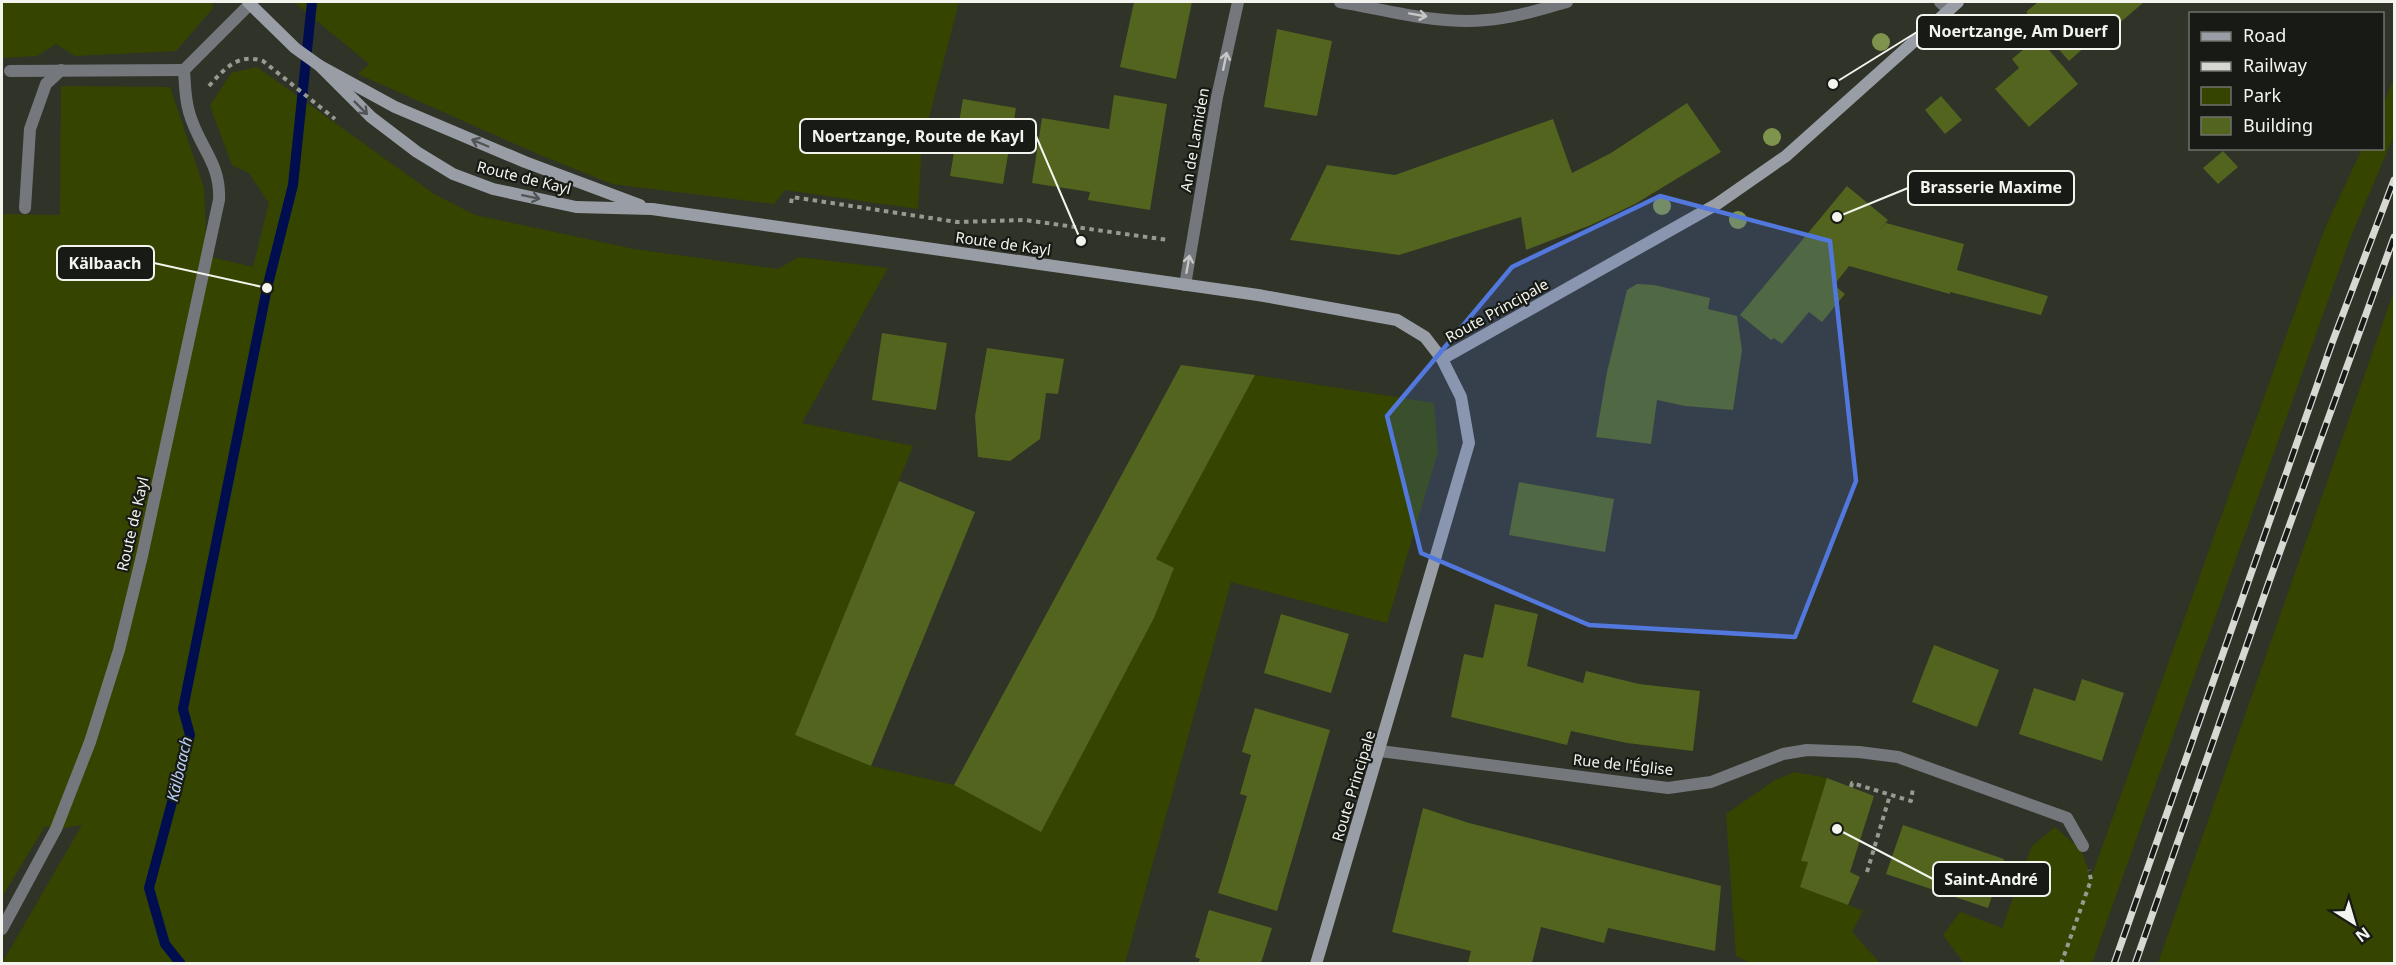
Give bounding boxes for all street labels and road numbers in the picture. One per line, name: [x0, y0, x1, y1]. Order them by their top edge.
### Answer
street label: An de Lamiden: [1175, 86, 1213, 193]
street label: Route de Kayl: [475, 156, 573, 198]
street label: Route de Kayl: [954, 226, 1052, 260]
street label: Route Principale: [1441, 274, 1552, 347]
street label: Route de Kayl: [111, 475, 153, 573]
street label: Route Principale: [1327, 728, 1379, 844]
street label: Rue de l'Église: [1572, 749, 1674, 779]

